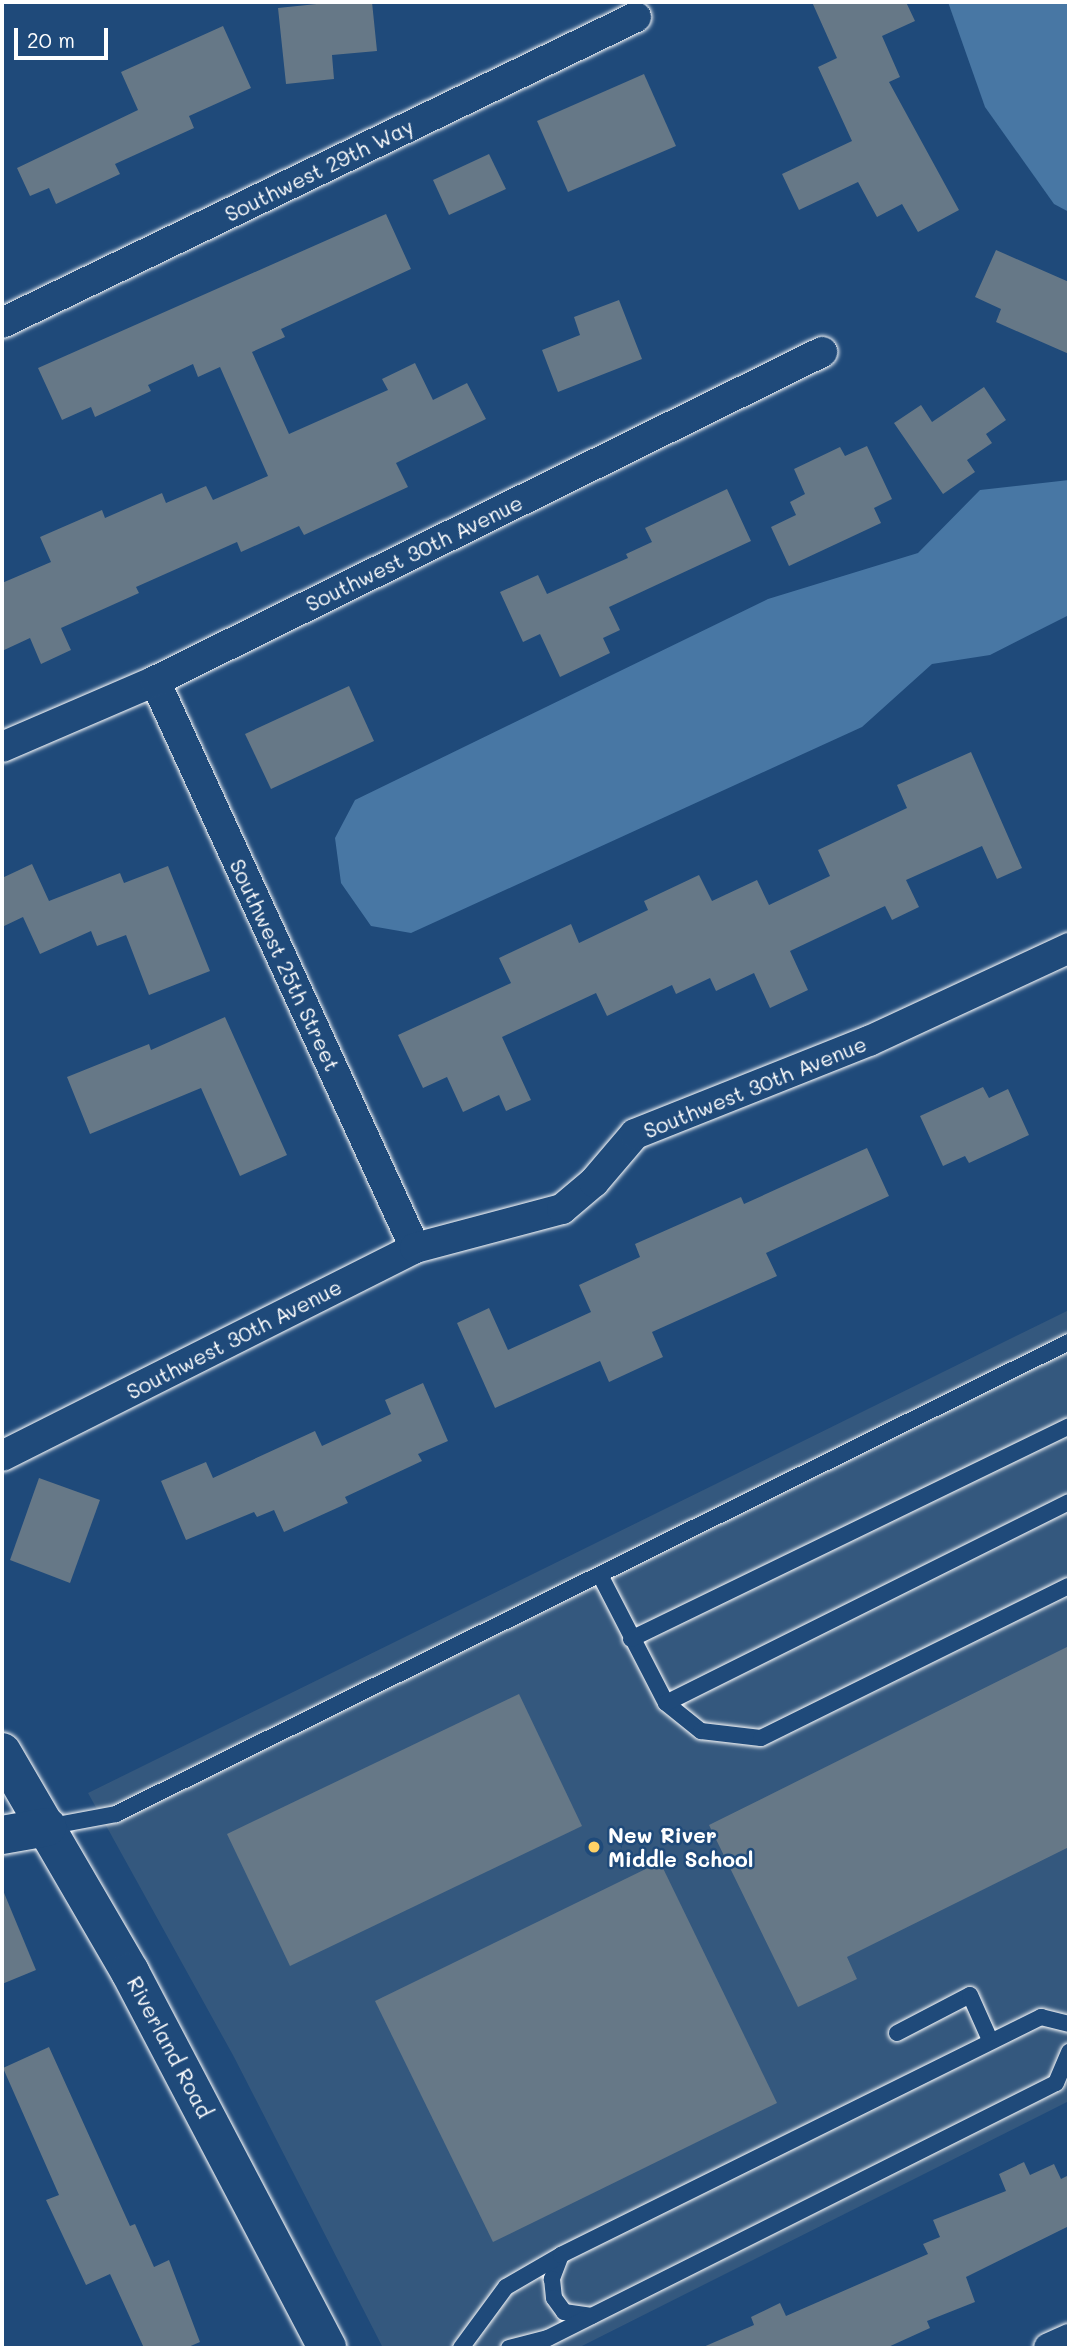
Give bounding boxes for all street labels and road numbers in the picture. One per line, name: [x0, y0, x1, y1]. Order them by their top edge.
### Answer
street label: Southwest 29th Way: [221, 113, 417, 227]
street label: Southwest 30th Avenue: [302, 490, 526, 616]
street label: Southwest 25th Street: [225, 855, 345, 1075]
street label: Southwest 30th Avenue: [640, 1031, 870, 1143]
street label: Southwest 30th Avenue: [122, 1274, 346, 1404]
street label: Riverland Road: [122, 1972, 218, 2122]

